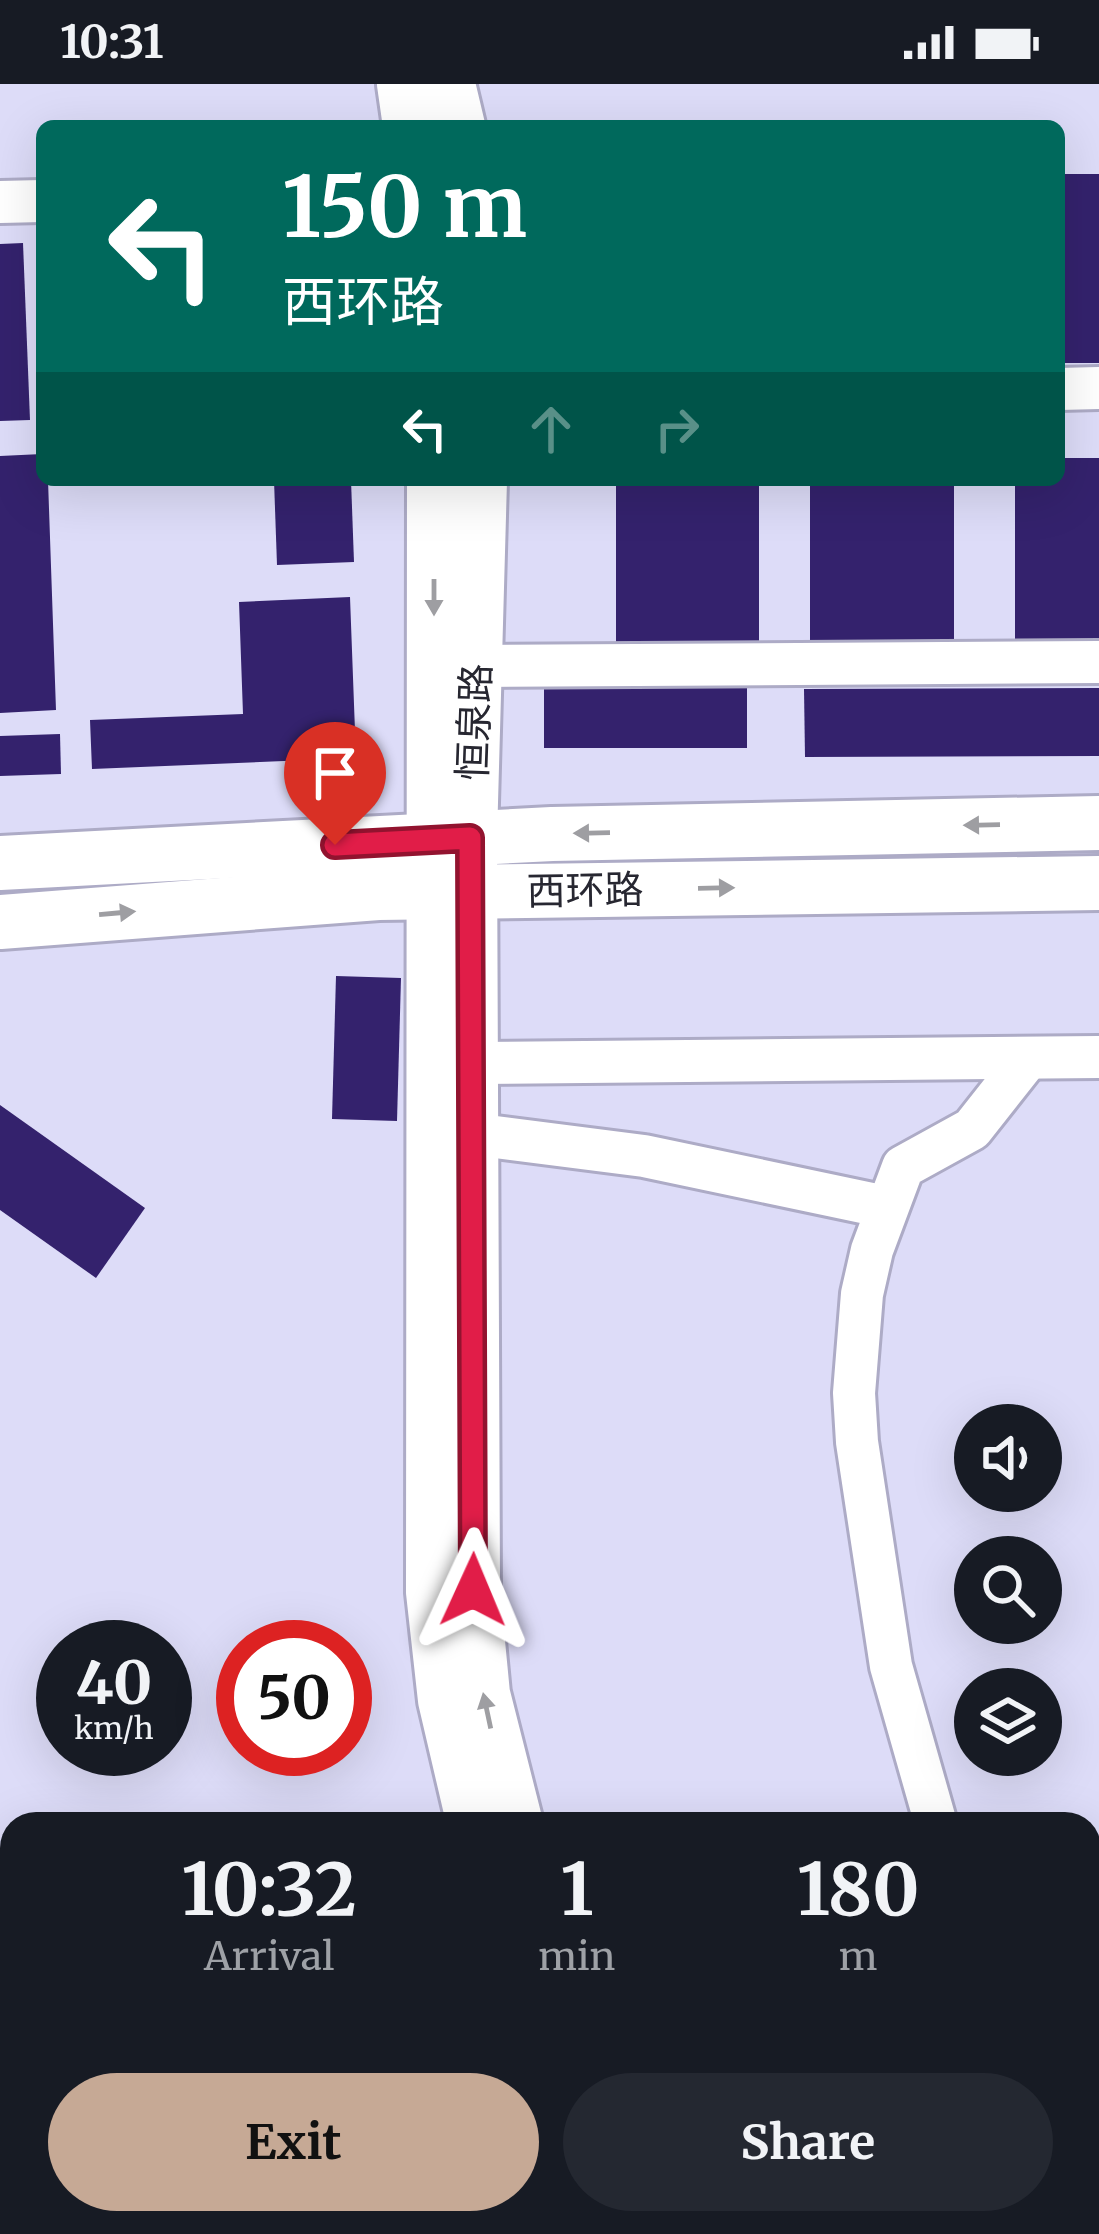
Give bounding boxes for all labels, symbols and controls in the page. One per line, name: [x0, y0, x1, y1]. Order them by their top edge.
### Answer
text: 10:31: [60, 14, 164, 70]
text: 150 m: [282, 154, 527, 260]
icon: left: [84, 168, 240, 324]
text: 西环路: [282, 268, 444, 336]
icon: left: [392, 396, 458, 462]
icon: ahead: [518, 396, 584, 462]
icon: right: [644, 396, 710, 462]
one-way arrow: [424, 579, 444, 617]
street label: 恒泉路: [448, 663, 501, 781]
pin: [284, 722, 386, 845]
icon: arrive: [302, 740, 368, 806]
one-way arrow: [962, 816, 1000, 835]
one-way arrow: [572, 824, 610, 843]
street label: 西环路: [526, 865, 644, 916]
one-way arrow: [698, 878, 736, 898]
one-way arrow: [99, 903, 136, 922]
map controls: [954, 1404, 1062, 1776]
button: sound: [954, 1404, 1062, 1512]
position arrow: [410, 1527, 536, 1653]
button: search: [954, 1536, 1062, 1644]
speed limit sign: 50: [216, 1620, 372, 1776]
text: 40: [75, 1645, 153, 1720]
button: layers: [954, 1668, 1062, 1776]
one-way arrow: [477, 1691, 496, 1729]
text: km/h: [74, 1709, 154, 1747]
text: 10:32: [181, 1844, 357, 1935]
text: 1: [560, 1844, 594, 1935]
text: 180: [797, 1844, 920, 1935]
text: Arrival: [204, 1932, 334, 1981]
text: min: [538, 1932, 615, 1981]
text: m: [839, 1932, 878, 1981]
button: Exit: [48, 2073, 539, 2211]
button: Share: [563, 2073, 1053, 2211]

